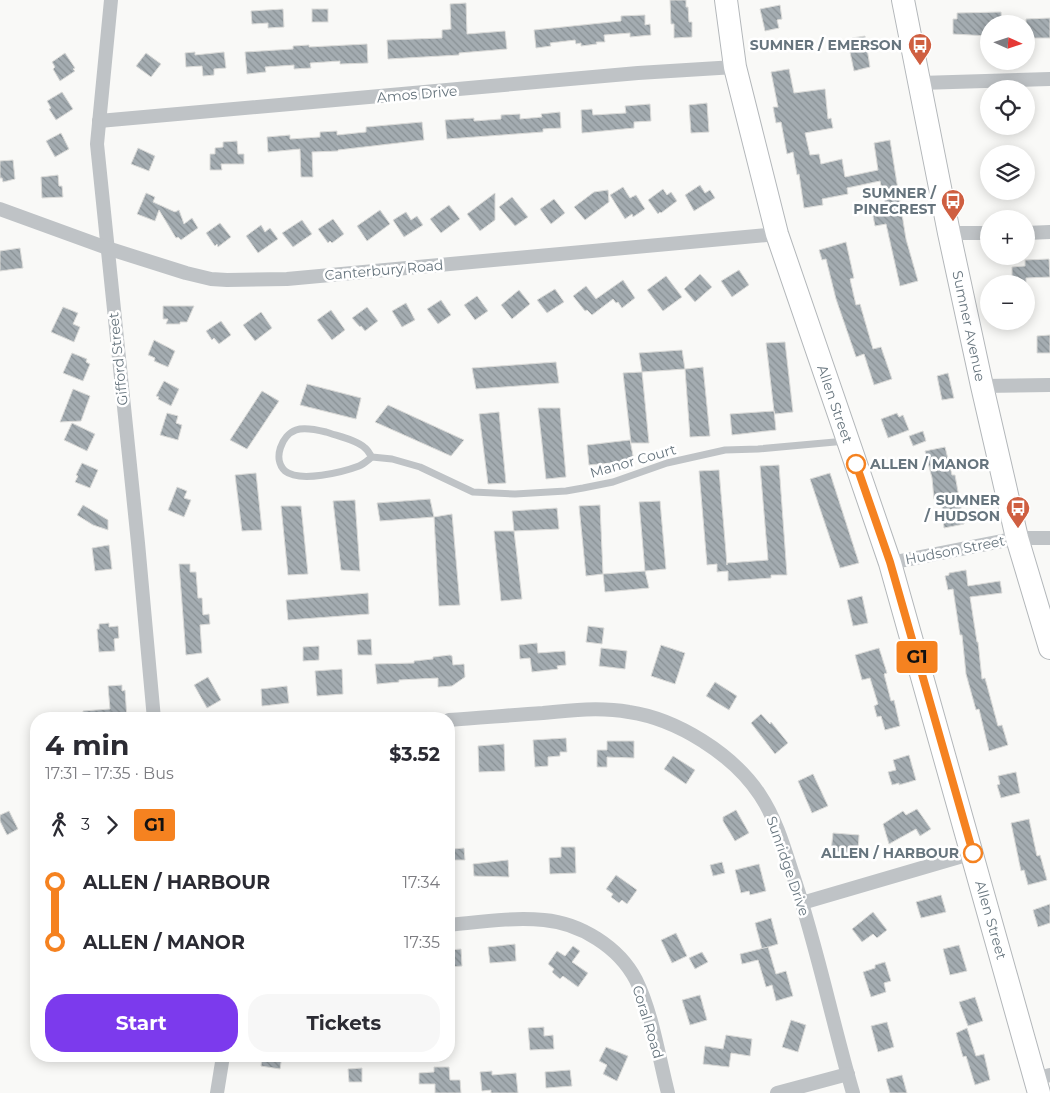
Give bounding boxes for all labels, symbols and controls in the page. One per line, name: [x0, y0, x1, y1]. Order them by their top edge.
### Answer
north arrow: [980, 15, 1035, 70]
map controls: [980, 15, 1035, 330]
bus stop icon: SUMNER / EMERSON: [907, 32, 933, 66]
place label: SUMNER / EMERSON: [750, 36, 902, 54]
button: locate: [980, 80, 1035, 135]
street label: Amos Drive: [376, 82, 458, 106]
button: layers: [980, 145, 1035, 200]
place label: SUMNER / PINECREST: [853, 184, 938, 218]
bus stop icon: SUMNER / PINECREST: [940, 188, 966, 222]
button: +: [980, 210, 1035, 265]
street label: Canterbury Road: [324, 256, 444, 284]
street label: Sumner Avenue: [948, 269, 990, 383]
button: −: [980, 275, 1035, 330]
street label: Gifford Street: [104, 311, 132, 407]
street label: Allen Street: [813, 363, 857, 446]
street label: Manor Court: [588, 440, 678, 482]
marker: ALLEN / MANOR: [846, 454, 866, 474]
place label: ALLEN / MANOR: [869, 455, 989, 473]
place label: SUMNER / HUDSON: [924, 491, 1000, 525]
bus stop icon: SUMNER / HUDSON: [1005, 495, 1031, 529]
street label: Hudson Street: [904, 531, 1007, 569]
line badge: G1: [894, 641, 940, 673]
text: G1: [907, 646, 927, 668]
text: 4 min: [45, 728, 129, 762]
text: $3.52: [389, 743, 440, 766]
text: 17:31 – 17:35 · Bus: [45, 764, 174, 783]
icon: walk: [45, 811, 73, 839]
icon: forward: [98, 811, 126, 839]
text: G1: [144, 814, 165, 836]
street label: Sunridge Drive: [762, 814, 814, 918]
text: 3: [81, 815, 90, 834]
marker: ALLEN / HARBOUR: [963, 843, 983, 863]
place label: ALLEN / HARBOUR: [820, 844, 959, 862]
text: ALLEN / HARBOUR: [83, 871, 270, 894]
text: 17:34: [402, 873, 440, 892]
street label: Allen Street: [971, 878, 1011, 962]
text: ALLEN / MANOR: [83, 931, 245, 954]
text: 17:35: [404, 933, 440, 952]
street label: Coral Road: [628, 983, 668, 1061]
button: Start: [45, 994, 238, 1052]
button: Tickets: [248, 994, 440, 1052]

